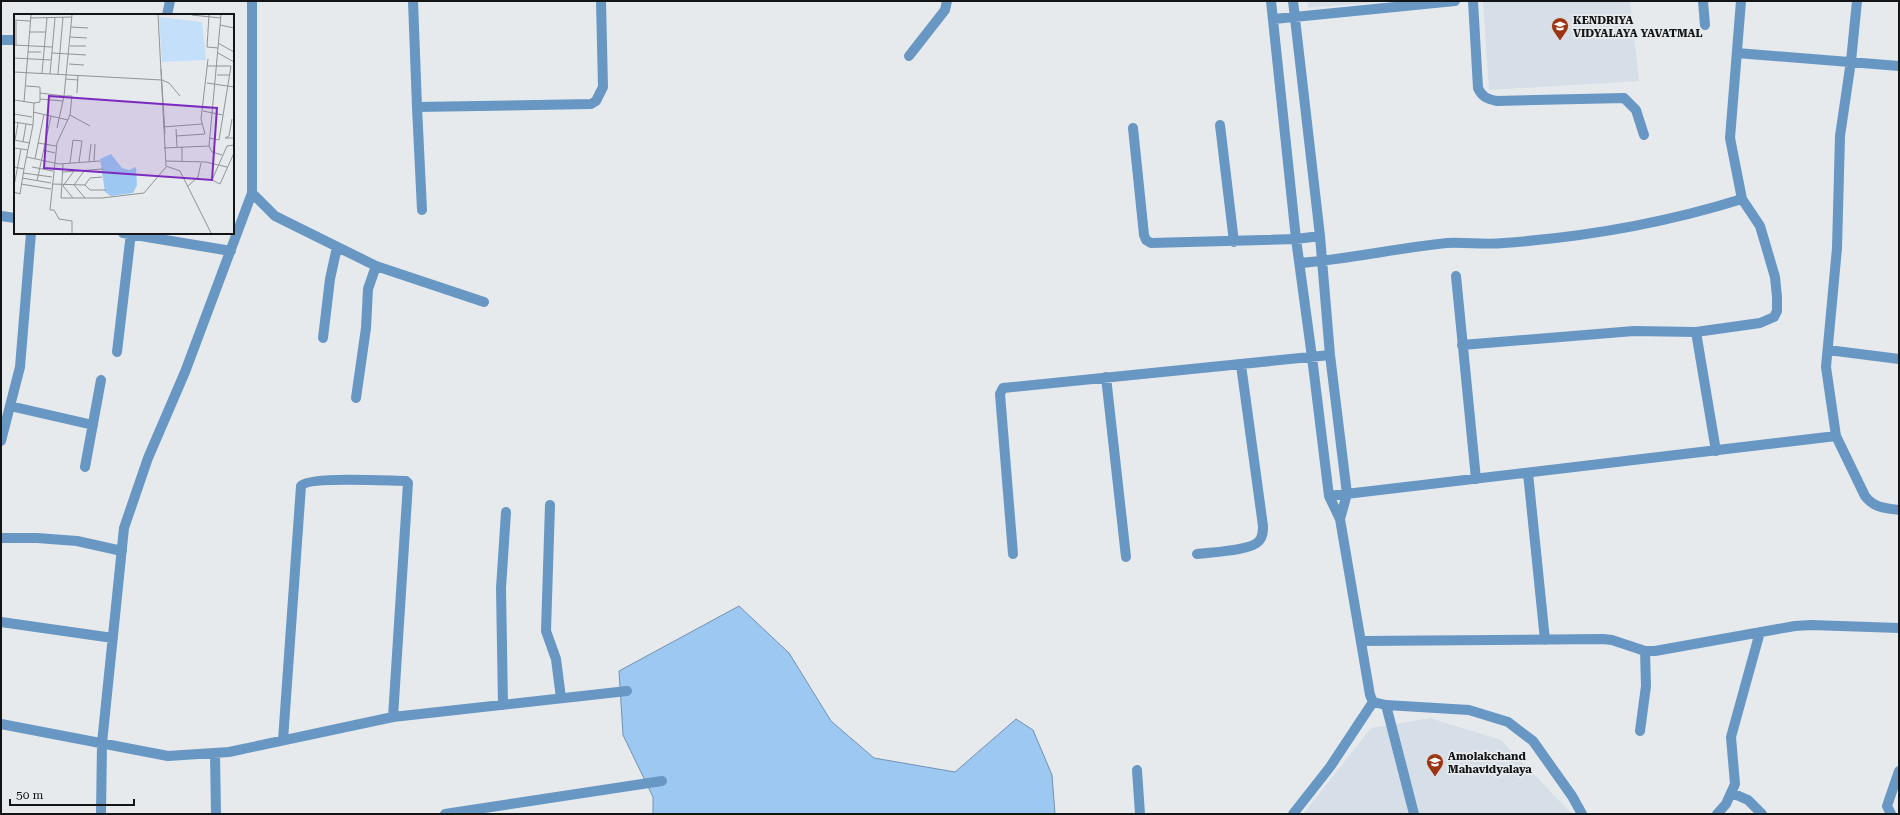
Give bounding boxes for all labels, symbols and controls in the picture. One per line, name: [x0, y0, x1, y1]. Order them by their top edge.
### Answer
inset map: [14, 14, 234, 234]
place label: KENDRIYA VIDYALAYA YAVATMAL: [1573, 14, 1703, 40]
school or university icon: KENDRIYA VIDYALAYA YAVATMAL: [1550, 16, 1570, 41]
place label: Amolakchand Mahavidyalaya: [1448, 750, 1532, 776]
school or university icon: Amolakchand Mahavidyalaya: [1425, 752, 1445, 777]
scale bar: [10, 781, 134, 807]
text: 50 m: [16, 788, 43, 802]

